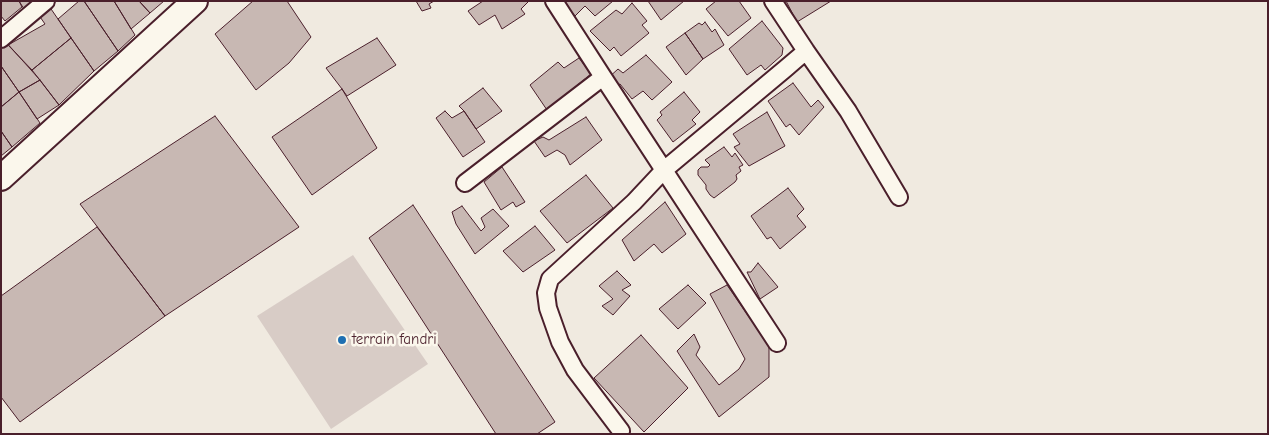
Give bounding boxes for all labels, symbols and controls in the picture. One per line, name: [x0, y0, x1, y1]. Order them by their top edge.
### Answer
place label: terrain fandri: [352, 331, 437, 349]
marker: terrain fandri: [336, 334, 348, 346]

